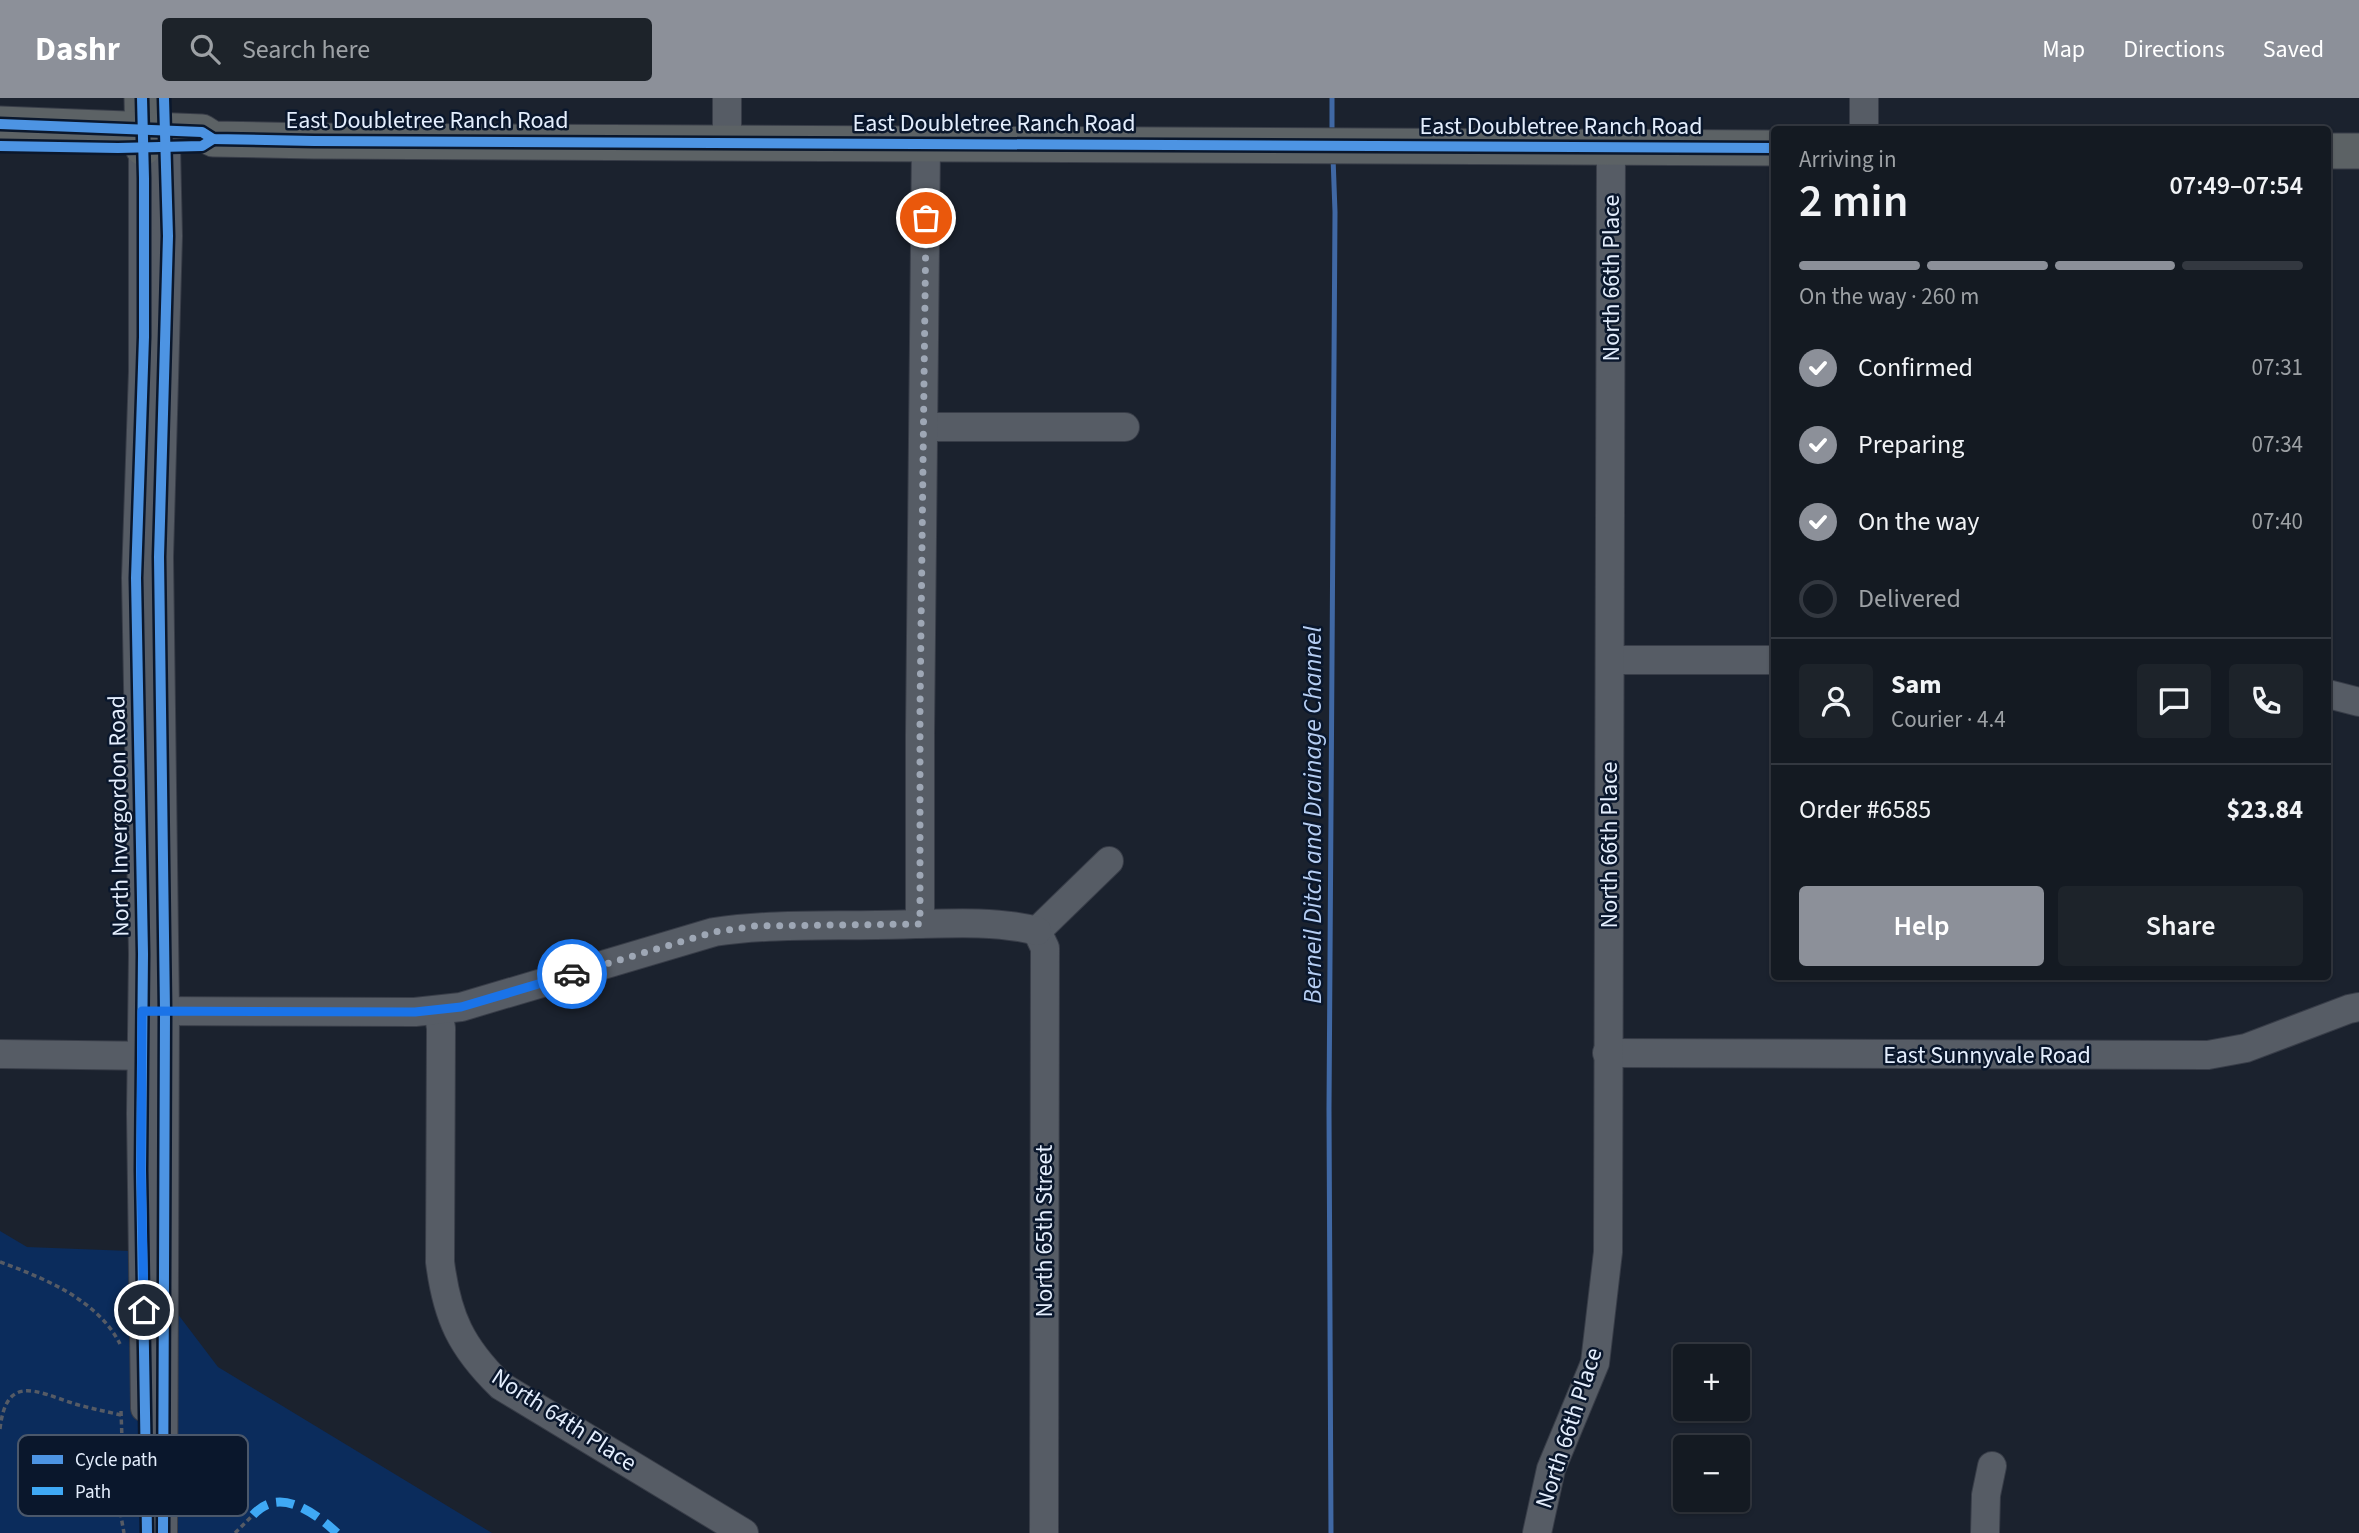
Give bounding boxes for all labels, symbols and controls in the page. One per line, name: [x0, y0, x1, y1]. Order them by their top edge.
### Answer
search box: [162, 18, 652, 81]
text: Dashr: [35, 26, 120, 73]
icon: search: [186, 30, 224, 68]
text: Search here: [242, 31, 370, 68]
text: Map: [2042, 32, 2085, 67]
text: Directions: [2123, 32, 2225, 67]
text: Saved: [2263, 32, 2324, 67]
street label: East Doubletree Ranch Road: [285, 103, 569, 138]
street label: East Doubletree Ranch Road: [852, 106, 1136, 141]
street label: East Doubletree Ranch Road: [1419, 109, 1703, 144]
text: Arriving in: [1799, 143, 1897, 176]
text: 07:49–07:54: [2170, 167, 2303, 204]
text: 2 min: [1799, 169, 1908, 234]
pin: [896, 188, 956, 248]
street label: North 66th Place: [1594, 195, 1629, 361]
icon: bag: [907, 199, 945, 237]
text: On the way · 260 m: [1799, 280, 1979, 313]
icon: check: [1799, 349, 1837, 387]
text: Confirmed: [1858, 349, 1973, 386]
text: 07:31: [2252, 351, 2303, 384]
icon: check: [1799, 426, 1837, 464]
text: Preparing: [1858, 426, 1964, 463]
text: 07:34: [2252, 428, 2303, 461]
icon: check: [1799, 503, 1837, 541]
text: On the way: [1858, 503, 1979, 540]
text: 07:40: [2252, 505, 2303, 538]
text: Delivered: [1858, 580, 1961, 617]
water label: Berneil Ditch and Drainage Channel: [1294, 625, 1331, 1004]
button: person: [1799, 664, 1873, 738]
button: chat: [2137, 664, 2211, 738]
button: phone: [2229, 664, 2303, 738]
text: Sam: [1891, 666, 1941, 703]
street label: North Invergordon Road: [99, 695, 139, 937]
text: Courier · 4.4: [1891, 703, 2006, 736]
street label: North 66th Place: [1592, 762, 1627, 928]
text: Order #6585: [1799, 791, 1931, 828]
text: $23.84: [2227, 791, 2303, 828]
button: Help: [1799, 886, 2044, 966]
button: Share: [2058, 886, 2303, 966]
courier: [537, 939, 607, 1009]
icon: car: [553, 955, 591, 993]
street label: East Sunnyvale Road: [1883, 1038, 2091, 1073]
street label: North 65th Street: [1027, 1145, 1062, 1317]
pin: [114, 1280, 174, 1340]
icon: home: [125, 1291, 163, 1329]
street label: North 66th Place: [1527, 1343, 1611, 1513]
map controls: [1673, 1344, 1750, 1512]
button: +: [1673, 1344, 1750, 1421]
street label: North 64th Place: [485, 1360, 643, 1480]
legend: [18, 1435, 248, 1516]
button: −: [1673, 1435, 1750, 1512]
text: Cycle path: [75, 1447, 157, 1474]
text: Path: [75, 1479, 111, 1506]

